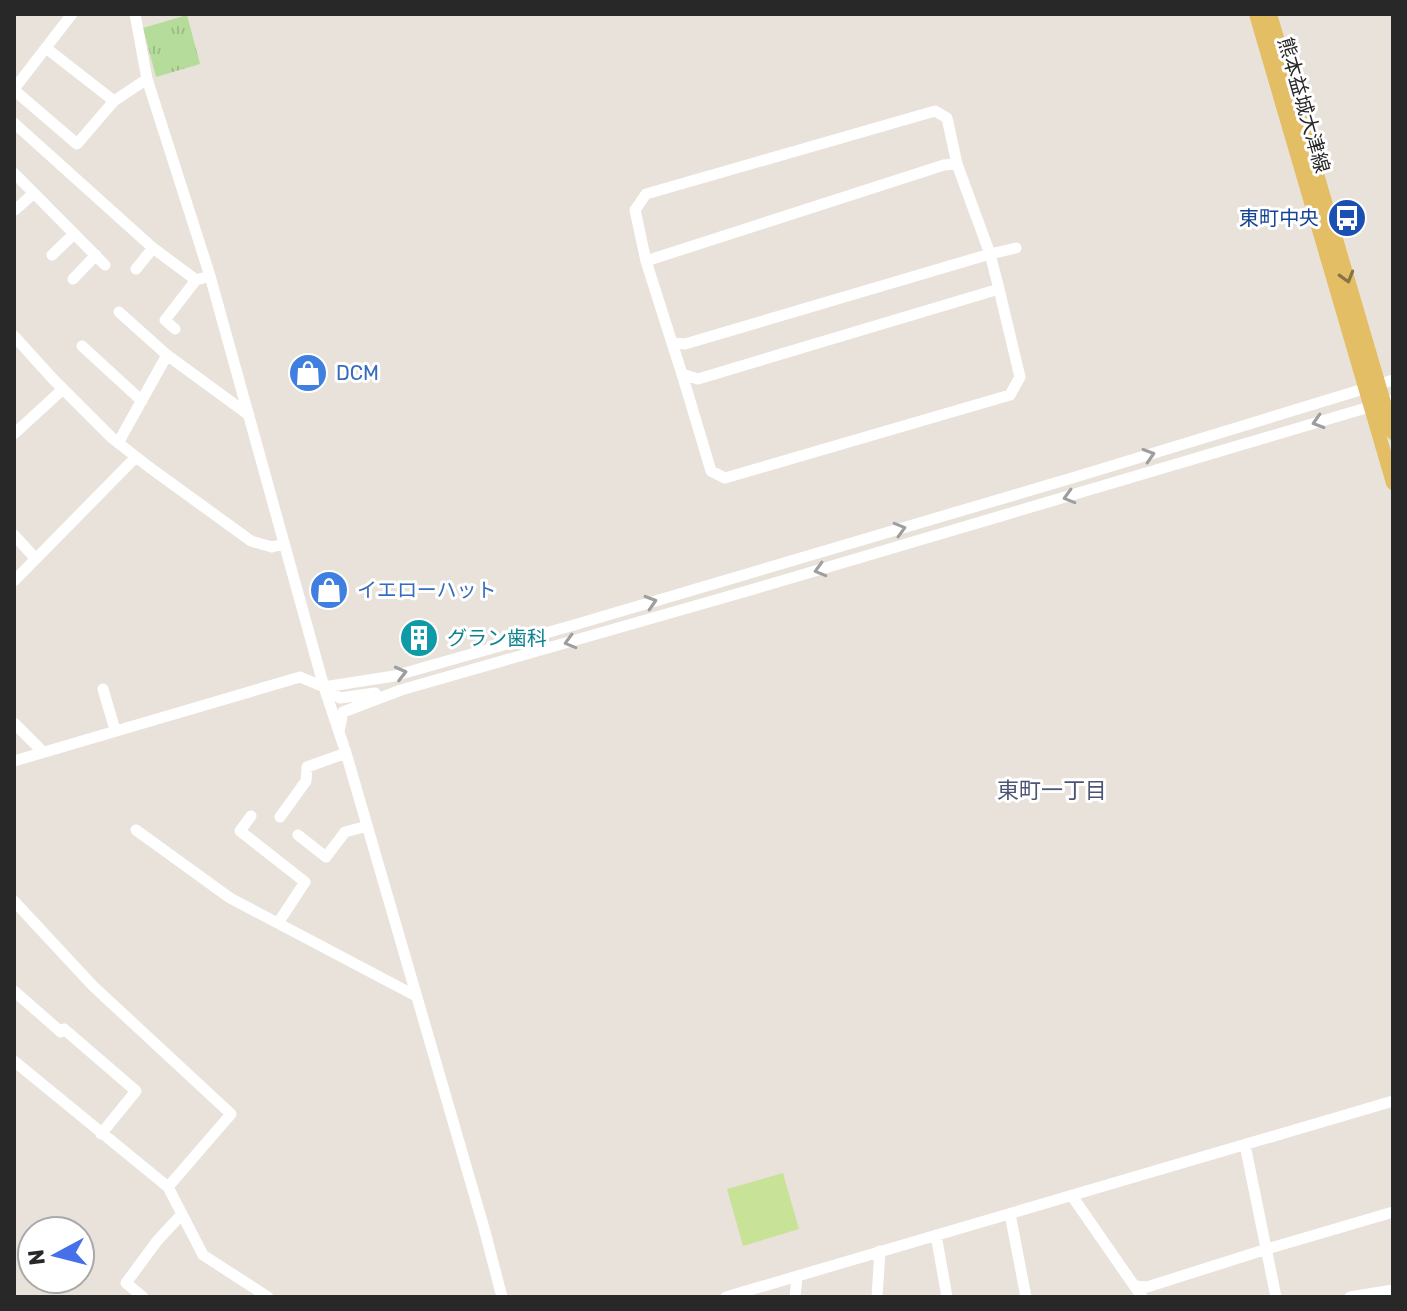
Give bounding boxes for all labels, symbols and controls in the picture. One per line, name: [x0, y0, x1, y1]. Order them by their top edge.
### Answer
street label: 熊本益城大津線: [1273, 34, 1335, 176]
bus stop icon: 東町中央: [1326, 197, 1368, 239]
place label: 東町中央: [1239, 206, 1319, 230]
one-way arrow: [1338, 269, 1355, 283]
shop icon: DCM: [287, 352, 329, 394]
place label: DCM: [336, 361, 379, 385]
one-way arrow: [1312, 413, 1326, 429]
one-way arrow: [1142, 448, 1156, 464]
one-way arrow: [1063, 488, 1077, 504]
one-way arrow: [893, 521, 906, 538]
one-way arrow: [813, 561, 827, 577]
shop icon: イエローハット: [308, 569, 350, 611]
place label: イエローハット: [357, 578, 496, 602]
one-way arrow: [643, 595, 657, 611]
building icon: グラン歯科: [398, 617, 440, 659]
place label: グラン歯科: [447, 626, 547, 650]
one-way arrow: [563, 633, 577, 649]
one-way arrow: [393, 666, 407, 683]
district label: 東町一丁目: [997, 777, 1107, 804]
north arrow: [16, 1215, 96, 1295]
text: N: [22, 1248, 51, 1267]

